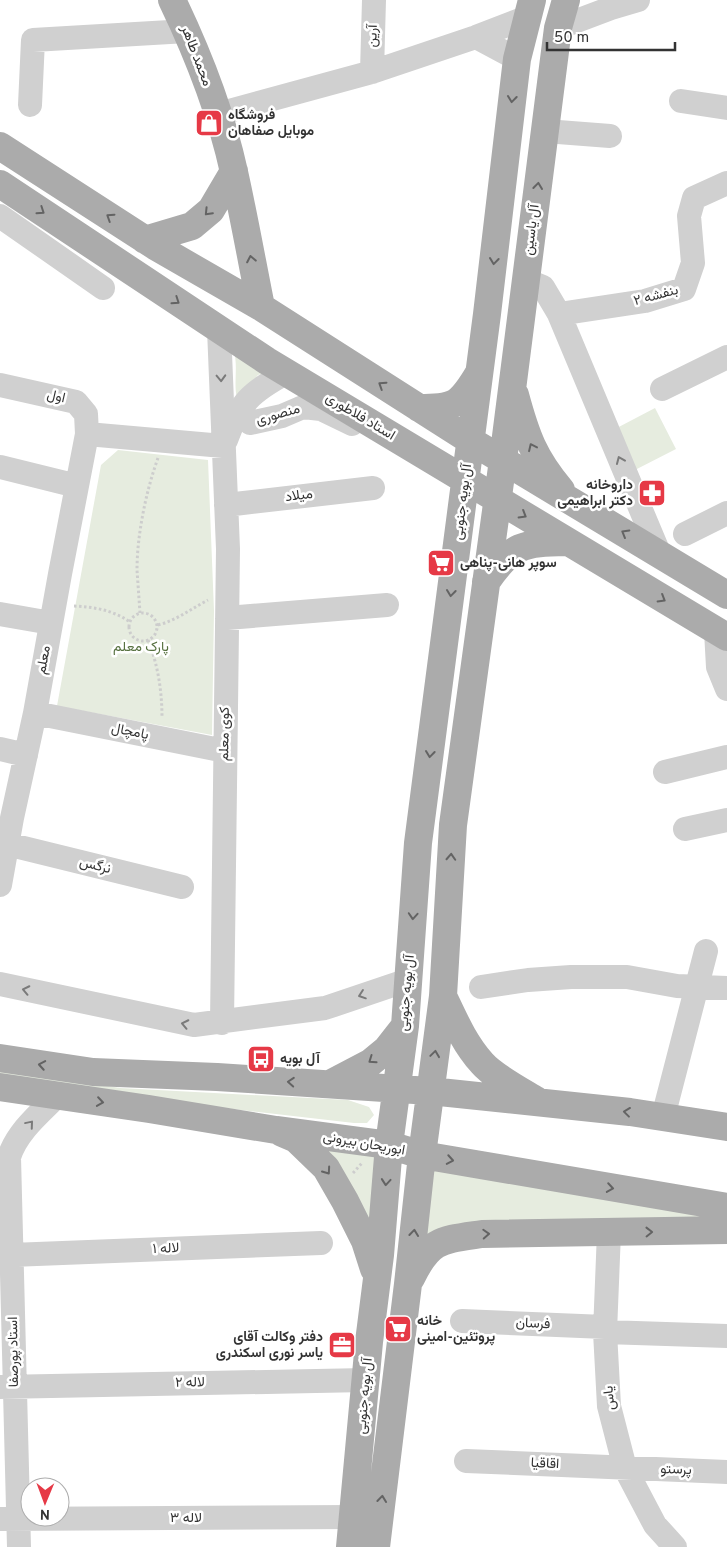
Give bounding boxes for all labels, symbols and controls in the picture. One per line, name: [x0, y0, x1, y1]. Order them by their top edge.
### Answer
scale bar: [547, 20, 674, 52]
street label: محمد طاهر: [176, 22, 215, 89]
street label: آرین: [364, 22, 382, 48]
text: 50 m: [554, 29, 589, 48]
one-way arrow: [507, 95, 518, 103]
place label: فروشگاه موبایل صفاهان: [228, 107, 315, 140]
shop icon: فروشگاه موبایل صفاهان: [194, 108, 224, 138]
one-way arrow: [532, 182, 542, 191]
street label: آل یاسین: [520, 202, 544, 256]
one-way arrow: [35, 205, 45, 214]
one-way arrow: [205, 206, 214, 215]
one-way arrow: [106, 214, 115, 223]
one-way arrow: [247, 255, 257, 264]
one-way arrow: [489, 256, 499, 265]
street label: بنفشه ۲: [632, 282, 680, 310]
one-way arrow: [171, 295, 180, 304]
one-way arrow: [215, 374, 226, 382]
one-way arrow: [379, 382, 388, 391]
street label: اول: [45, 387, 67, 407]
street label: استاد فلاطوری: [322, 390, 398, 444]
street label: منصوری: [254, 401, 302, 429]
one-way arrow: [528, 443, 539, 452]
one-way arrow: [616, 456, 627, 465]
street label: آل بویه جنوبی: [450, 461, 476, 541]
place label: داروخانه دکتر ابراهیمی: [557, 477, 633, 510]
pharmacy icon: داروخانه دکتر ابراهیمی: [637, 478, 667, 508]
street label: میلاد: [284, 486, 314, 506]
one-way arrow: [517, 509, 526, 519]
one-way arrow: [622, 530, 631, 540]
supermarket icon: سوپر هانی-پناهی: [426, 548, 456, 578]
place label: سوپر هانی-پناهی: [460, 555, 557, 572]
one-way arrow: [446, 589, 457, 597]
one-way arrow: [657, 592, 666, 602]
park label: پارک معلم: [113, 639, 169, 656]
street label: معلم: [33, 644, 55, 676]
street label: کوی معلم: [216, 707, 234, 761]
street label: پامچال: [110, 720, 150, 744]
one-way arrow: [426, 750, 436, 759]
one-way arrow: [445, 853, 456, 861]
street label: نرگس: [78, 854, 112, 878]
one-way arrow: [407, 912, 418, 920]
street label: آل بویه جنوبی: [395, 952, 419, 1032]
one-way arrow: [22, 985, 31, 996]
one-way arrow: [358, 989, 367, 999]
one-way arrow: [181, 1019, 190, 1029]
bus stop icon: آل بویه: [246, 1044, 276, 1074]
one-way arrow: [429, 1050, 440, 1058]
place label: آل بویه: [280, 1051, 321, 1068]
one-way arrow: [368, 1054, 377, 1064]
one-way arrow: [37, 1060, 46, 1070]
one-way arrow: [287, 1076, 295, 1087]
one-way arrow: [96, 1096, 104, 1107]
one-way arrow: [623, 1107, 631, 1118]
one-way arrow: [24, 1121, 33, 1130]
street label: ابوریحان بیرونی: [322, 1128, 406, 1160]
one-way arrow: [446, 1154, 454, 1164]
one-way arrow: [321, 1165, 330, 1175]
one-way arrow: [381, 1178, 392, 1186]
one-way arrow: [606, 1182, 614, 1192]
one-way arrow: [645, 1226, 653, 1237]
one-way arrow: [408, 1229, 419, 1237]
one-way arrow: [483, 1229, 491, 1240]
street label: لاله ۱: [152, 1240, 180, 1258]
place label: خانه پروتئین-امینی: [417, 1313, 495, 1346]
supermarket icon: خانه پروتئین-امینی: [383, 1314, 413, 1344]
street label: فرسان: [515, 1315, 551, 1333]
street label: استاد پورصفا: [5, 1317, 23, 1387]
place label: دفتر وکالت آقای یاسر نوری اسکندری: [216, 1329, 323, 1362]
office icon: دفتر وکالت آقای یاسر نوری اسکندری: [327, 1330, 357, 1360]
street label: آل بویه جنوبی: [353, 1355, 377, 1435]
street label: لاله ۲: [175, 1374, 205, 1392]
street label: یاس: [600, 1385, 620, 1411]
street label: اقاقیا: [530, 1455, 560, 1473]
street label: پرستو: [660, 1461, 692, 1479]
north arrow: [20, 1477, 70, 1527]
one-way arrow: [376, 1494, 387, 1502]
text: N: [40, 1505, 50, 1522]
street label: لاله ۳: [170, 1510, 202, 1527]

